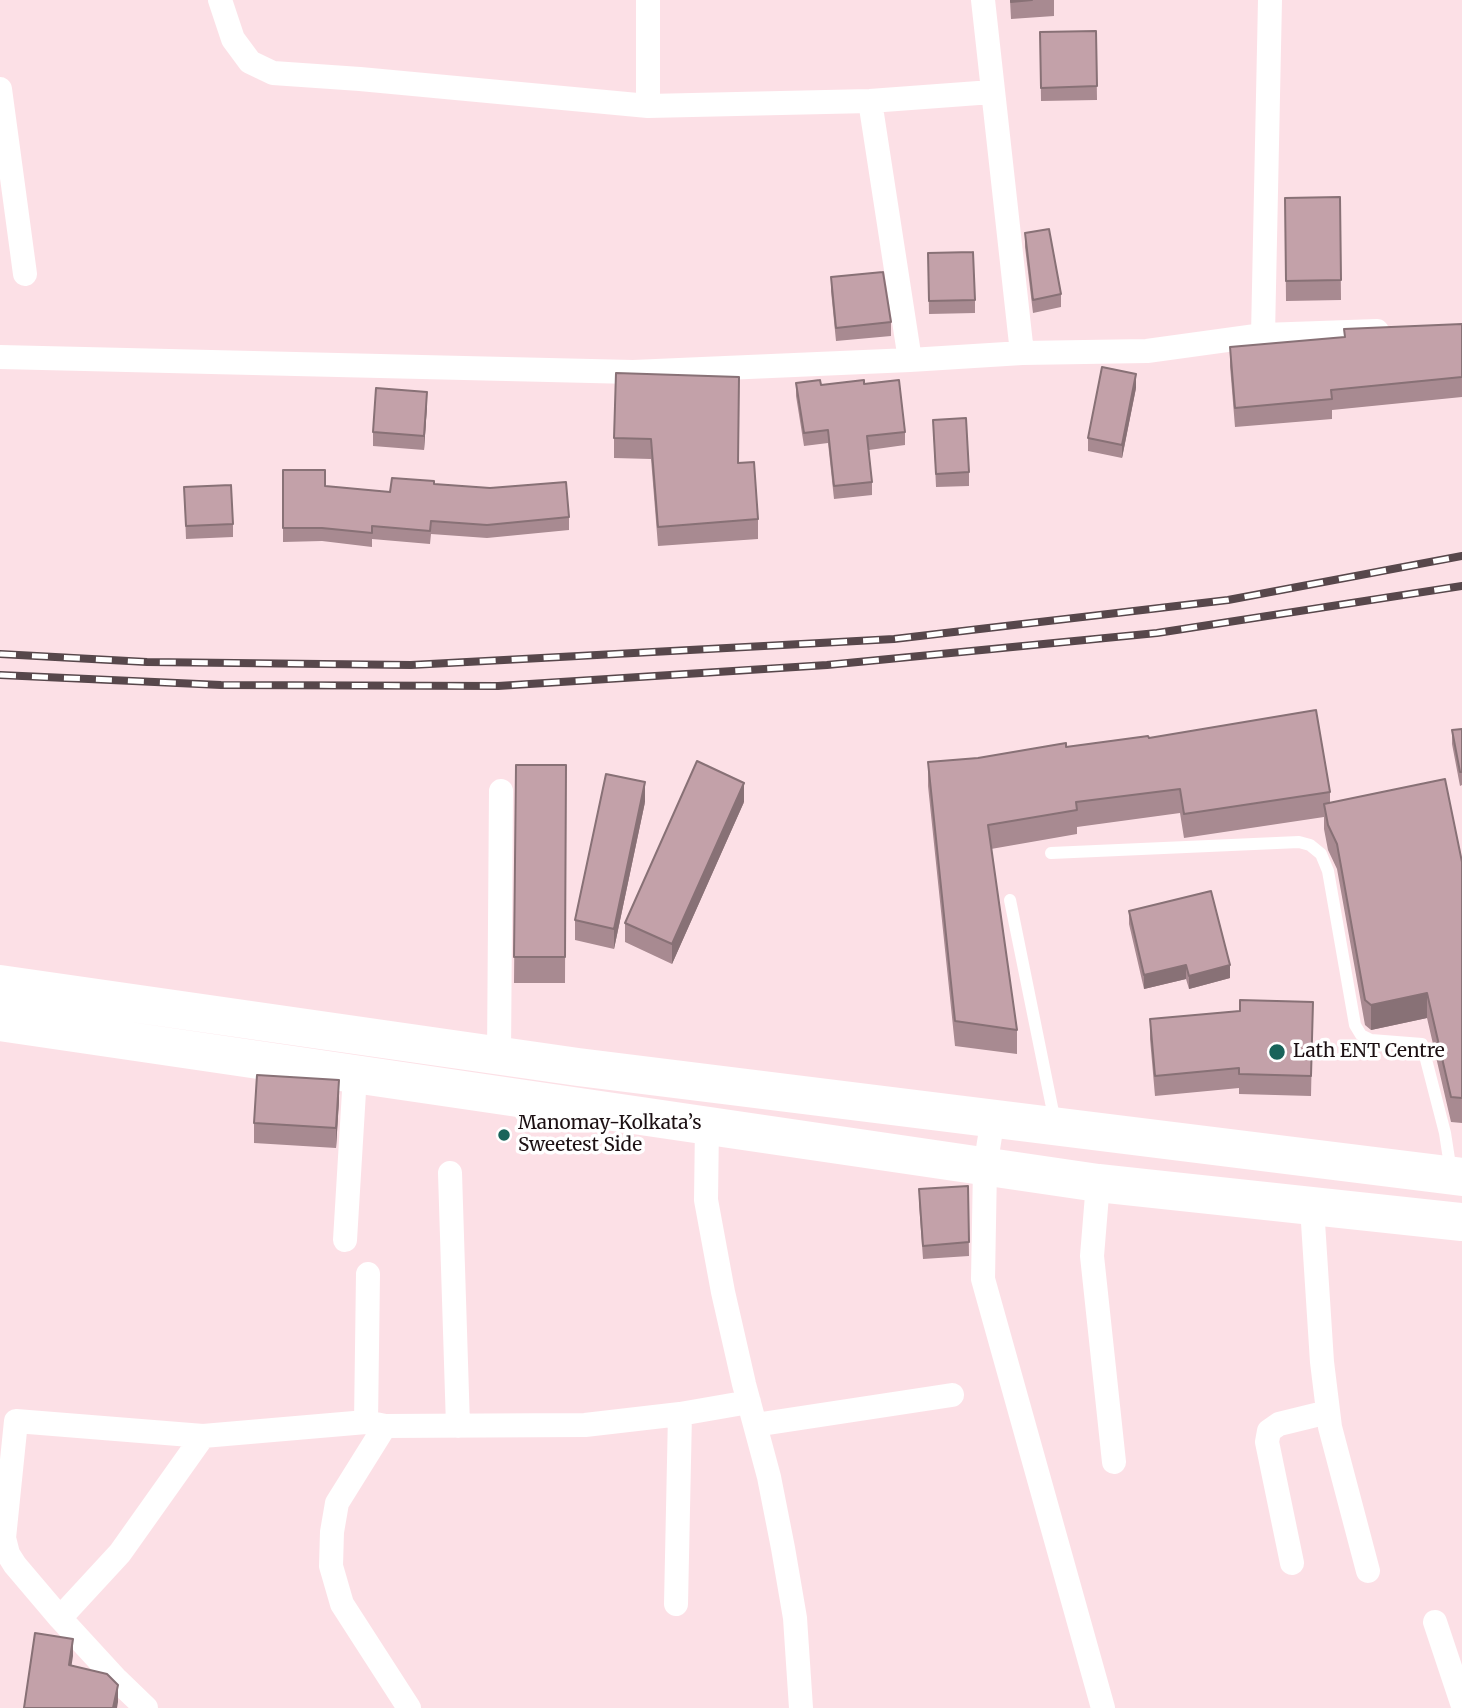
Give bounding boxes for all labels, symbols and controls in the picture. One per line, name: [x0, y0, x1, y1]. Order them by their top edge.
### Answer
place label: Lath ENT Centre: [1293, 1041, 1445, 1063]
marker: Lath ENT Centre: [1267, 1042, 1287, 1062]
place label: Manomay-Kolkata’s Sweetest Side: [518, 1113, 702, 1157]
marker: Manomay-Kolkata’s Sweetest Side: [496, 1127, 512, 1143]

